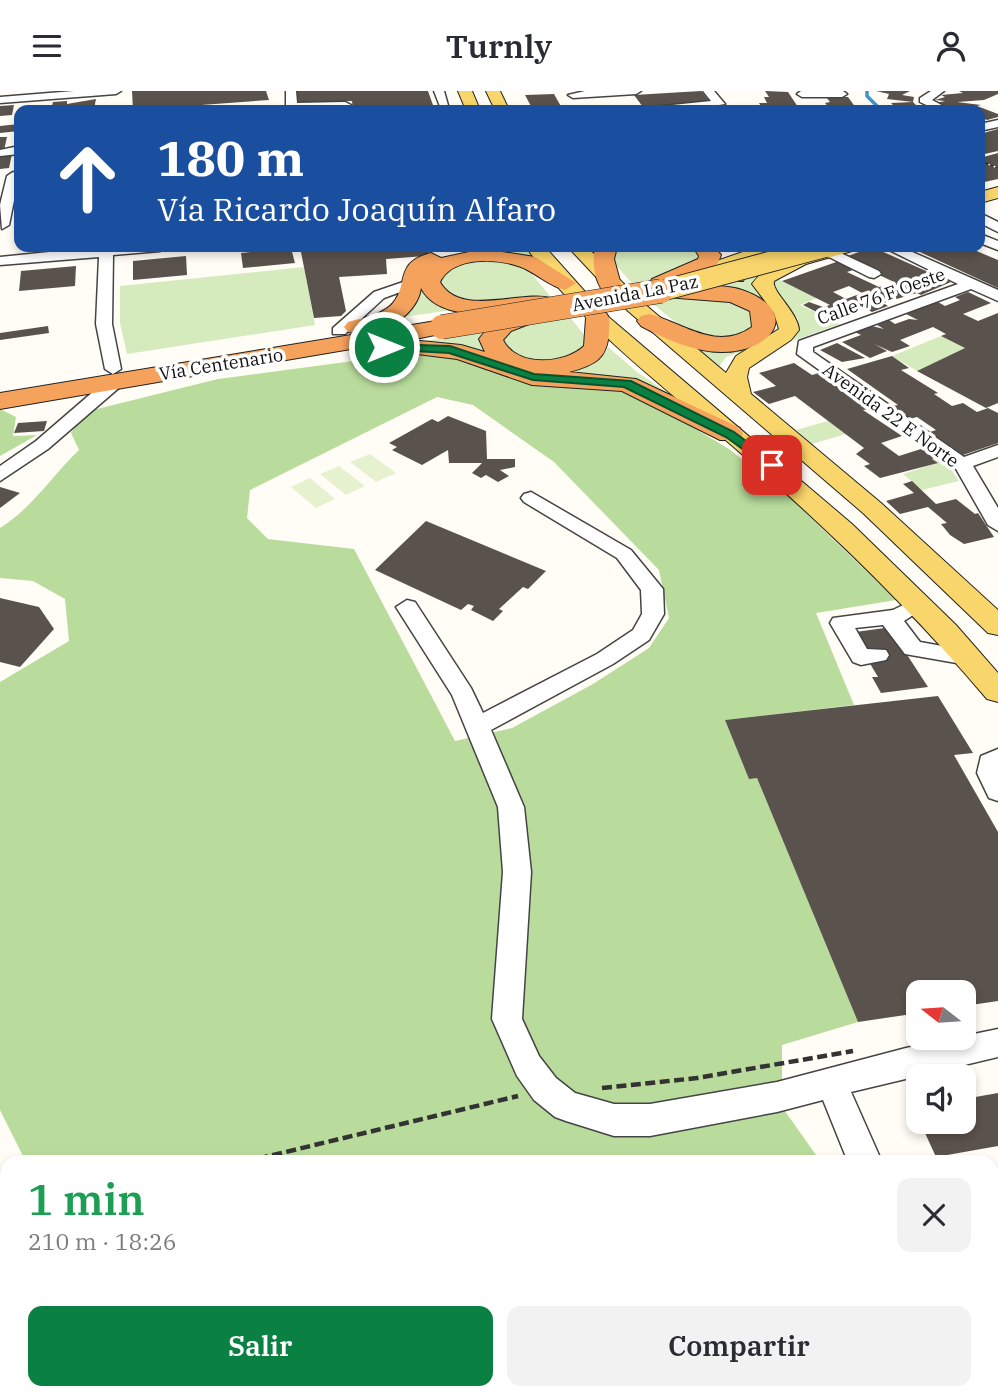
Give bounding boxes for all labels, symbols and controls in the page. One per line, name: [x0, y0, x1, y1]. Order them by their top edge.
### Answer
text: Turnly: [446, 25, 552, 67]
icon: menu: [28, 27, 66, 65]
icon: person: [932, 27, 970, 65]
text: 180 m: [157, 126, 304, 189]
icon: ahead: [42, 133, 133, 224]
text: Vía Ricardo Joaquín Alfaro: [157, 188, 556, 230]
street label: Calle 76 F Oeste: [814, 262, 948, 330]
street label: Avenida La Paz: [570, 270, 700, 316]
position arrow: [347, 310, 421, 384]
street label: Vía Centenario: [157, 343, 285, 385]
street label: Avenida 22 E Norte: [818, 358, 964, 472]
pin: [742, 435, 802, 495]
icon: arrive: [753, 446, 791, 484]
north arrow: [906, 980, 976, 1050]
map controls: [906, 980, 976, 1134]
button: sound: [906, 1064, 976, 1134]
text: 1 min: [28, 1172, 145, 1227]
button: close: [897, 1178, 971, 1252]
text: 210 m · 18:26: [28, 1226, 177, 1256]
button: Salir: [28, 1306, 493, 1386]
button: Compartir: [507, 1306, 971, 1386]

